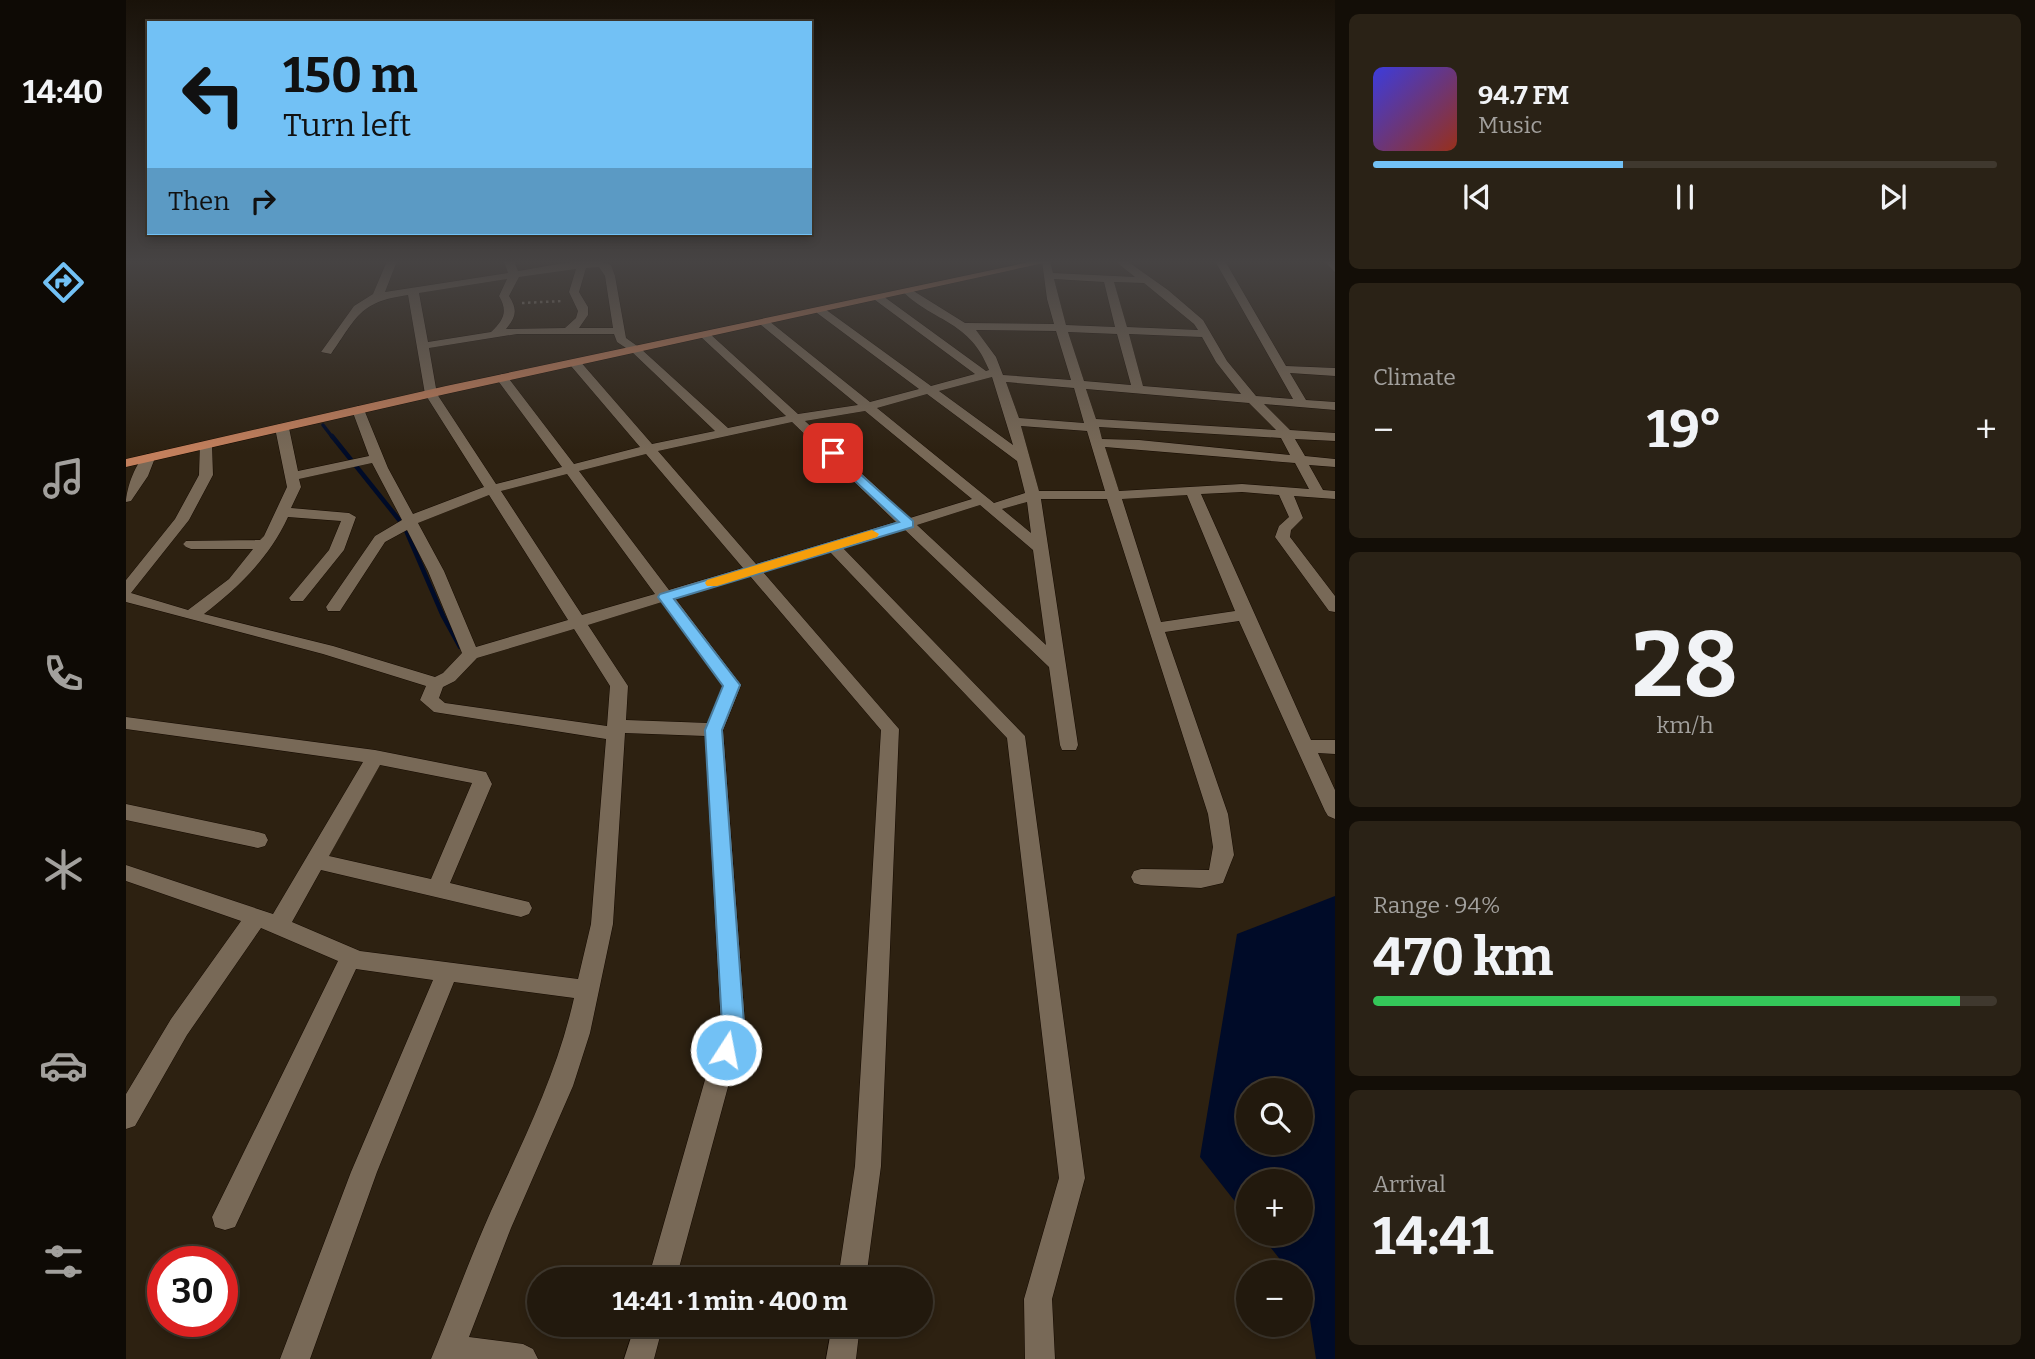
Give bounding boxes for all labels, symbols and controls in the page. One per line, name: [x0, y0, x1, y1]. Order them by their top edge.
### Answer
text: 150 m: [283, 46, 418, 105]
icon: left: [168, 49, 259, 140]
text: 14:40: [23, 73, 103, 111]
text: 94.7 FM: [1478, 80, 1569, 111]
text: Turn left: [283, 106, 411, 144]
text: Music: [1478, 111, 1542, 139]
icon: previous: [1458, 178, 1496, 216]
icon: pause: [1666, 178, 1704, 216]
icon: next: [1874, 178, 1912, 216]
icon: right: [244, 182, 282, 220]
text: Then: [168, 186, 230, 217]
icon: directions: [39, 258, 88, 307]
text: Climate: [1373, 363, 1456, 391]
text: 19°: [1647, 398, 1722, 461]
text: −: [1373, 407, 1394, 453]
text: +: [1975, 407, 1997, 453]
pin: [803, 423, 863, 483]
icon: arrive: [814, 434, 852, 472]
icon: music: [39, 454, 88, 503]
text: 28: [1632, 611, 1738, 720]
icon: phone: [39, 649, 88, 698]
text: km/h: [1657, 711, 1713, 739]
icon: climate: [39, 845, 88, 894]
text: Range · 94%: [1373, 891, 1500, 919]
text: 470 km: [1373, 926, 1553, 989]
position arrow: [689, 1013, 763, 1087]
icon: car: [39, 1041, 88, 1090]
map controls: [1236, 1078, 1313, 1337]
button: search: [1236, 1078, 1313, 1155]
button: +: [1236, 1169, 1313, 1246]
text: Arrival: [1373, 1170, 1446, 1198]
text: 14:41: [1373, 1205, 1493, 1268]
icon: filters: [39, 1237, 88, 1286]
speed limit sign: 30: [147, 1246, 238, 1337]
button: −: [1236, 1260, 1313, 1337]
text: 14:41 · 1 min · 400 m: [612, 1286, 848, 1317]

